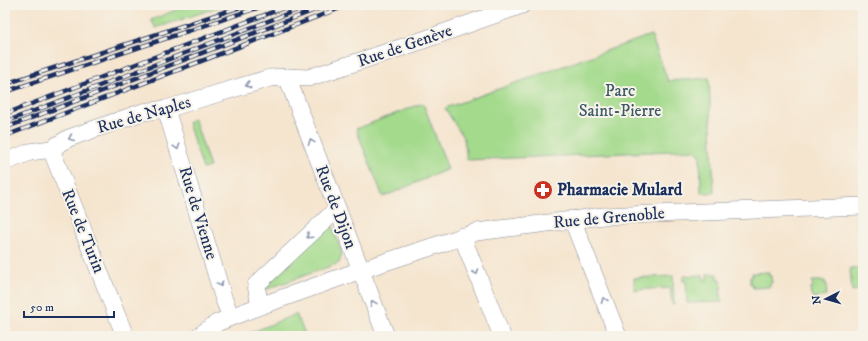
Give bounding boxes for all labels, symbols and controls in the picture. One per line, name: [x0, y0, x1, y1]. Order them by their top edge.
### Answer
street label: Rue de Genève: [355, 20, 455, 72]
one-way arrow: [245, 80, 252, 89]
park label: Parc Saint-Pierre: [579, 80, 661, 122]
street label: Rue de Naples: [95, 91, 194, 139]
one-way arrow: [67, 133, 74, 141]
one-way arrow: [308, 139, 316, 146]
one-way arrow: [172, 143, 181, 150]
street label: Rue de Dijon: [310, 162, 362, 252]
street label: Rue de Vienne: [173, 164, 223, 262]
pharmacy icon: Pharmacie Mulard: [532, 179, 554, 201]
place label: Pharmacie Mulard: [557, 179, 683, 201]
street label: Rue de Turin: [56, 186, 110, 276]
street label: Rue de Grenoble: [552, 202, 666, 234]
one-way arrow: [306, 231, 314, 239]
one-way arrow: [472, 269, 480, 276]
north arrow: [806, 279, 846, 319]
one-way arrow: [215, 280, 223, 287]
scale bar: [24, 293, 114, 319]
text: N: [810, 295, 824, 305]
one-way arrow: [600, 296, 608, 303]
text: 50 m: [30, 300, 54, 315]
one-way arrow: [370, 300, 378, 307]

